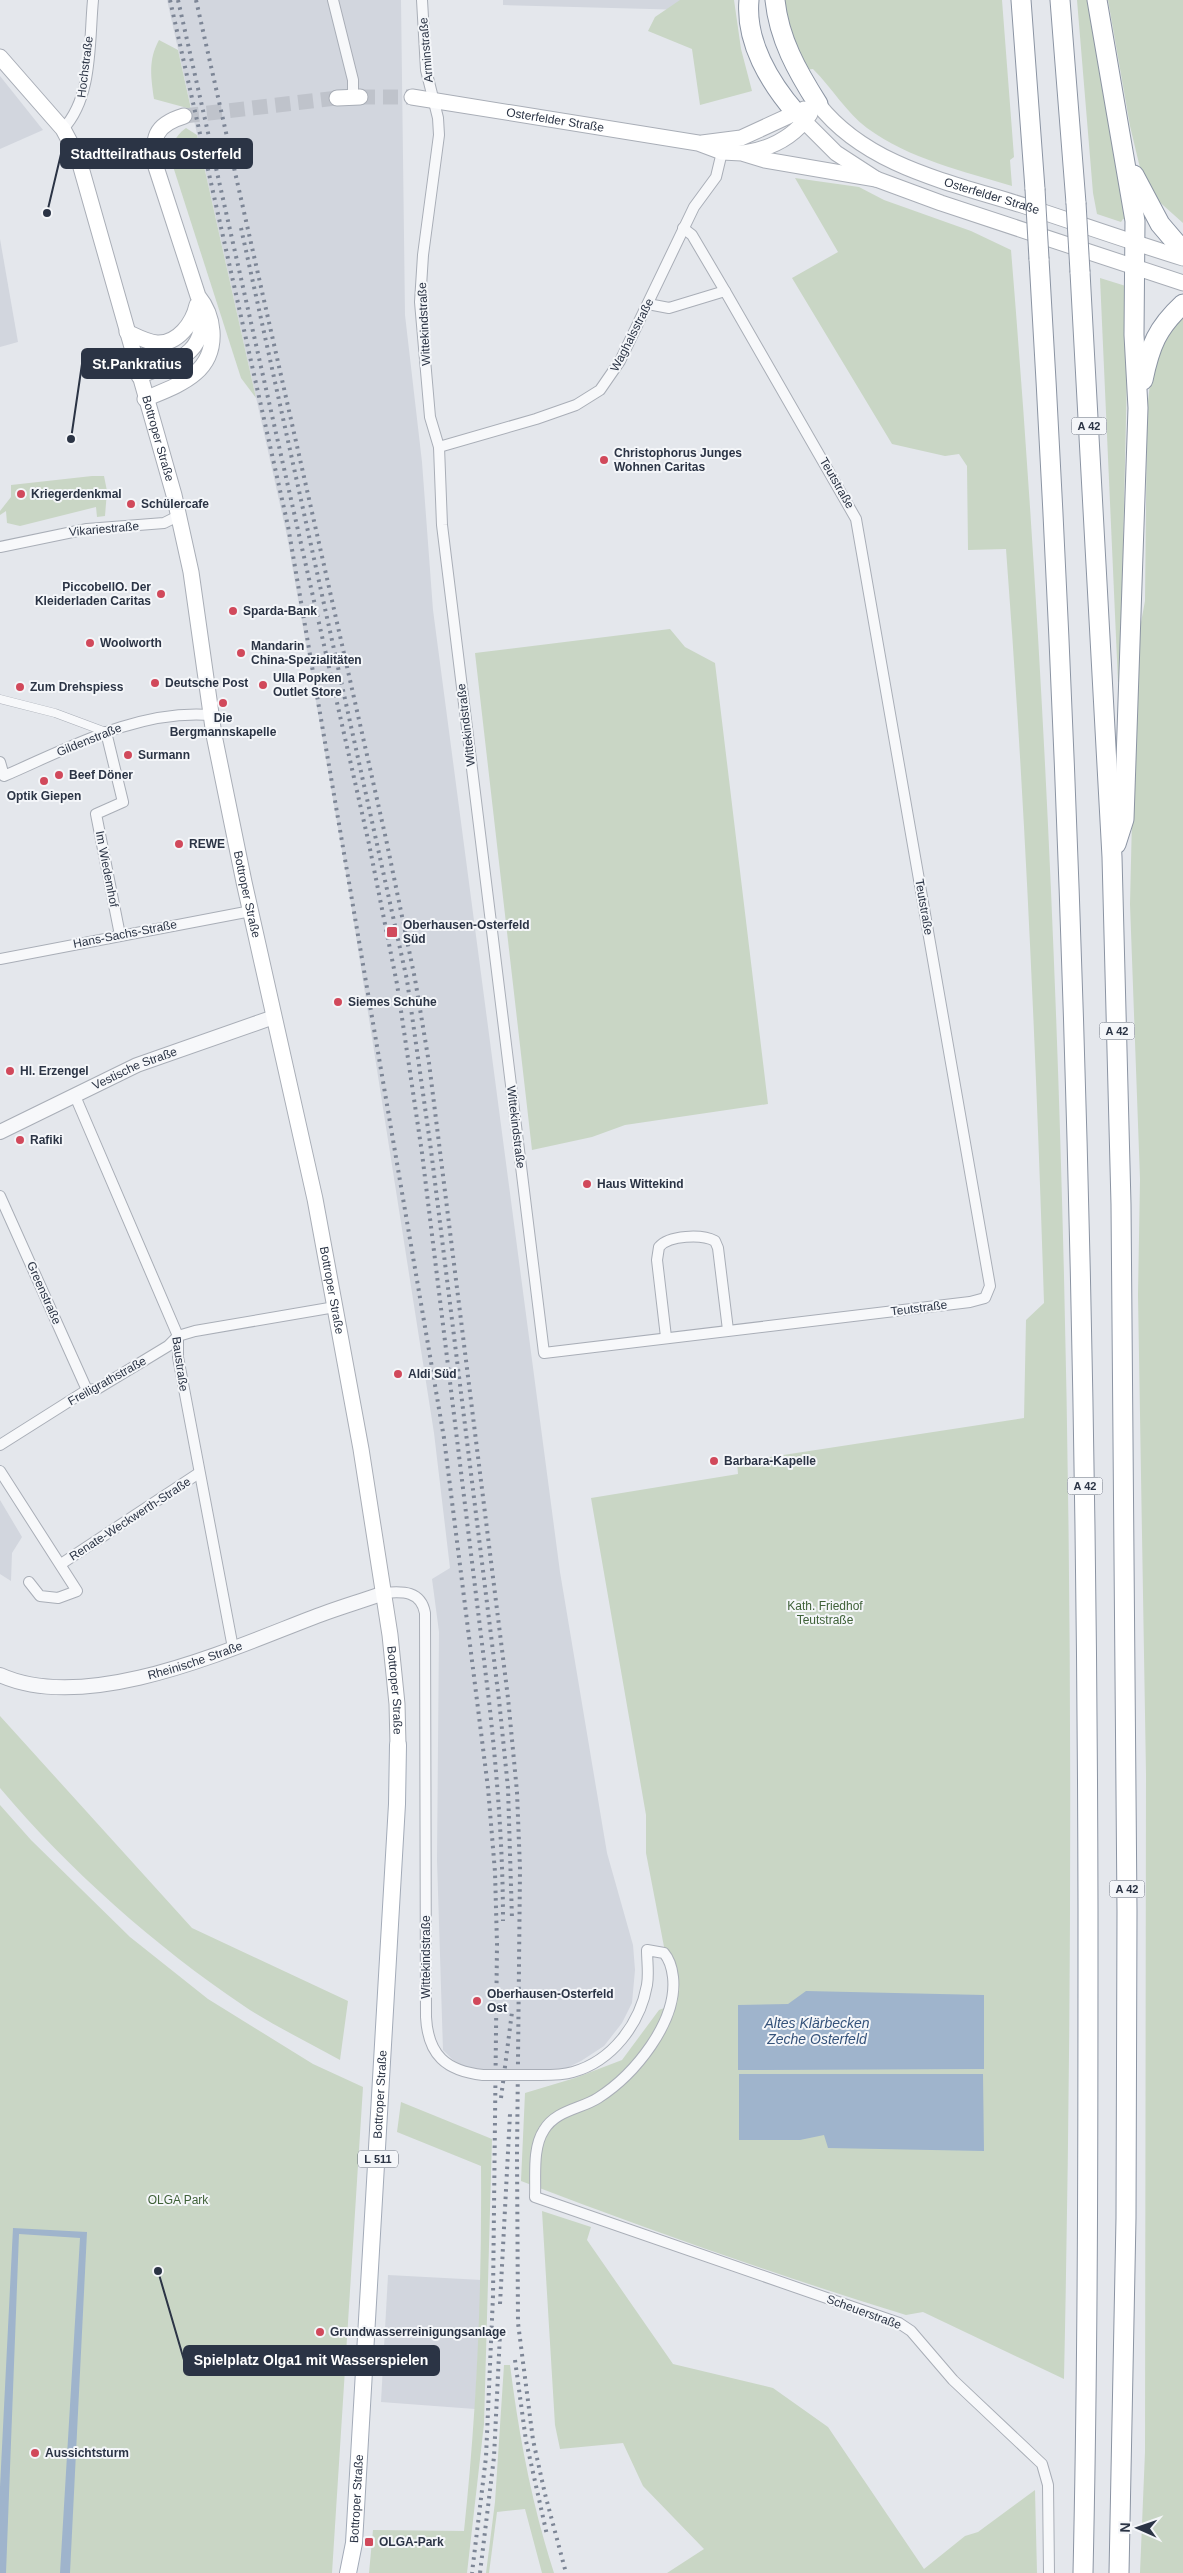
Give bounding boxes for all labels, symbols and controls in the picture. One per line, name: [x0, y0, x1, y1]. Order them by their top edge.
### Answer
street label: Arminstraße: [416, 17, 436, 83]
street label: Hochstraße: [74, 35, 96, 99]
street label: Osterfelder Straße: [505, 105, 605, 135]
callout: Stadtteilrathaus Osterfeld: [61, 139, 252, 168]
text: Stadtteilrathaus Osterfeld: [70, 146, 242, 162]
street label: Osterfelder Straße: [942, 175, 1041, 217]
street label: Wittekindstraße: [415, 282, 433, 366]
street label: Waghalsstraße: [608, 296, 657, 374]
callout: St.Pankratius: [82, 349, 192, 378]
text: St.Pankratius: [92, 356, 182, 372]
street label: Bottroper Straße: [139, 394, 177, 483]
road number: A 42: [1072, 418, 1106, 434]
place label: Christophorus Junges Wohnen Caritas: [614, 446, 742, 474]
marker: Christophorus Junges Wohnen Caritas: [598, 454, 610, 466]
street label: Teutstraße: [817, 455, 857, 511]
place label: Kriegerdenkmal: [31, 487, 122, 501]
marker: Kriegerdenkmal: [15, 488, 27, 500]
place label: Schülercafe: [141, 497, 209, 511]
marker: Schülercafe: [125, 498, 137, 510]
street label: Vikariestraße: [68, 519, 140, 539]
place label: PiccobellO. Der Kleiderladen Caritas: [35, 580, 151, 608]
marker: PiccobellO. Der Kleiderladen Caritas: [155, 588, 167, 600]
place label: Sparda-Bank: [243, 604, 317, 618]
marker: Sparda-Bank: [227, 605, 239, 617]
place label: Woolworth: [100, 636, 162, 650]
marker: Woolworth: [84, 637, 96, 649]
place label: Mandarin China-Spezialitäten: [251, 639, 362, 667]
marker: Mandarin China-Spezialitäten: [235, 647, 247, 659]
place label: Ulla Popken Outlet Store: [273, 671, 342, 699]
place label: Deutsche Post: [165, 676, 248, 690]
marker: Deutsche Post: [149, 677, 161, 689]
marker: Ulla Popken Outlet Store: [257, 679, 269, 691]
place label: Zum Drehspiess: [30, 680, 124, 694]
marker: Zum Drehspiess: [14, 681, 26, 693]
street label: Wittekindstraße: [454, 682, 478, 767]
marker: Die Bergmannskapelle: [217, 697, 229, 709]
place label: Die Bergmannskapelle: [170, 711, 277, 739]
street label: Gildenstraße: [55, 721, 124, 759]
place label: Surmann: [138, 748, 190, 762]
marker: Surmann: [122, 749, 134, 761]
place label: Beef Döner: [69, 768, 133, 782]
marker: Beef Döner: [53, 769, 65, 781]
marker: Optik Giepen: [38, 775, 50, 787]
place label: Optik Giepen: [7, 789, 81, 803]
street label: Im Wiedemhof: [93, 830, 121, 909]
place label: REWE: [189, 837, 225, 851]
marker: REWE: [173, 838, 185, 850]
street label: Bottroper Straße: [231, 850, 263, 940]
street label: Teutstraße: [912, 878, 936, 936]
street label: Hans-Sachs-Straße: [72, 917, 178, 951]
place label: Oberhausen-Osterfeld Süd: [403, 918, 530, 946]
marker: Oberhausen-Osterfeld Süd: [385, 925, 399, 939]
place label: Siemes Schuhe: [348, 995, 437, 1009]
marker: Siemes Schuhe: [332, 996, 344, 1008]
road number: A 42: [1100, 1022, 1134, 1040]
street label: Vestische Straße: [90, 1044, 179, 1093]
place label: Hl. Erzengel: [20, 1064, 89, 1078]
marker: Hl. Erzengel: [4, 1065, 16, 1077]
street label: Wittekindstraße: [504, 1085, 528, 1170]
place label: Rafiki: [30, 1133, 63, 1147]
marker: Rafiki: [14, 1134, 26, 1146]
place label: Haus Wittekind: [597, 1177, 684, 1191]
marker: Haus Wittekind: [581, 1178, 593, 1190]
street label: Bottroper Straße: [317, 1245, 347, 1336]
street label: Greenstraße: [24, 1259, 64, 1327]
street label: Teutstraße: [890, 1298, 948, 1318]
street label: Baustraße: [169, 1336, 191, 1393]
street label: Freiligrathstraße: [65, 1354, 149, 1408]
place label: Aldi Süd: [408, 1367, 457, 1381]
marker: Aldi Süd: [392, 1368, 404, 1380]
place label: Barbara-Kapelle: [724, 1454, 816, 1468]
marker: Barbara-Kapelle: [708, 1455, 720, 1467]
street label: Renate-Weckwerth-Straße: [67, 1474, 194, 1563]
road number: A 42: [1068, 1478, 1102, 1494]
park label: Kath. Friedhof Teutstraße: [787, 1599, 863, 1627]
street label: Rheinische Straße: [146, 1639, 245, 1682]
street label: Bottroper Straße: [384, 1645, 405, 1735]
road number: A 42: [1110, 1880, 1144, 1898]
street label: Wittekindstraße: [419, 1915, 433, 1999]
place label: Oberhausen-Osterfeld Ost: [487, 1987, 614, 2015]
marker: Oberhausen-Osterfeld Ost: [471, 1995, 483, 2007]
water label: Altes Klärbecken Zeche Osterfeld: [763, 2015, 870, 2047]
street label: Bottroper Straße: [371, 2049, 390, 2139]
road number: L 511: [358, 2150, 398, 2168]
park label: OLGA Park: [148, 2193, 209, 2207]
street label: Scheuerstraße: [825, 2292, 904, 2332]
place label: Grundwasserreinigungsanlage: [330, 2325, 506, 2339]
marker: Grundwasserreinigungsanlage: [314, 2326, 326, 2338]
callout: Spielplatz Olga1 mit Wasserspielen: [184, 2346, 439, 2375]
text: Spielplatz Olga1 mit Wasserspielen: [194, 2352, 428, 2368]
place label: Aussichtsturm: [45, 2446, 129, 2460]
marker: Aussichtsturm: [29, 2447, 41, 2459]
street label: Bottroper Straße: [347, 2454, 366, 2543]
north arrow: [1113, 2503, 1163, 2553]
text: N: [1117, 2522, 1133, 2533]
place label: OLGA-Park: [379, 2535, 444, 2549]
marker: OLGA-Park: [363, 2536, 375, 2548]

